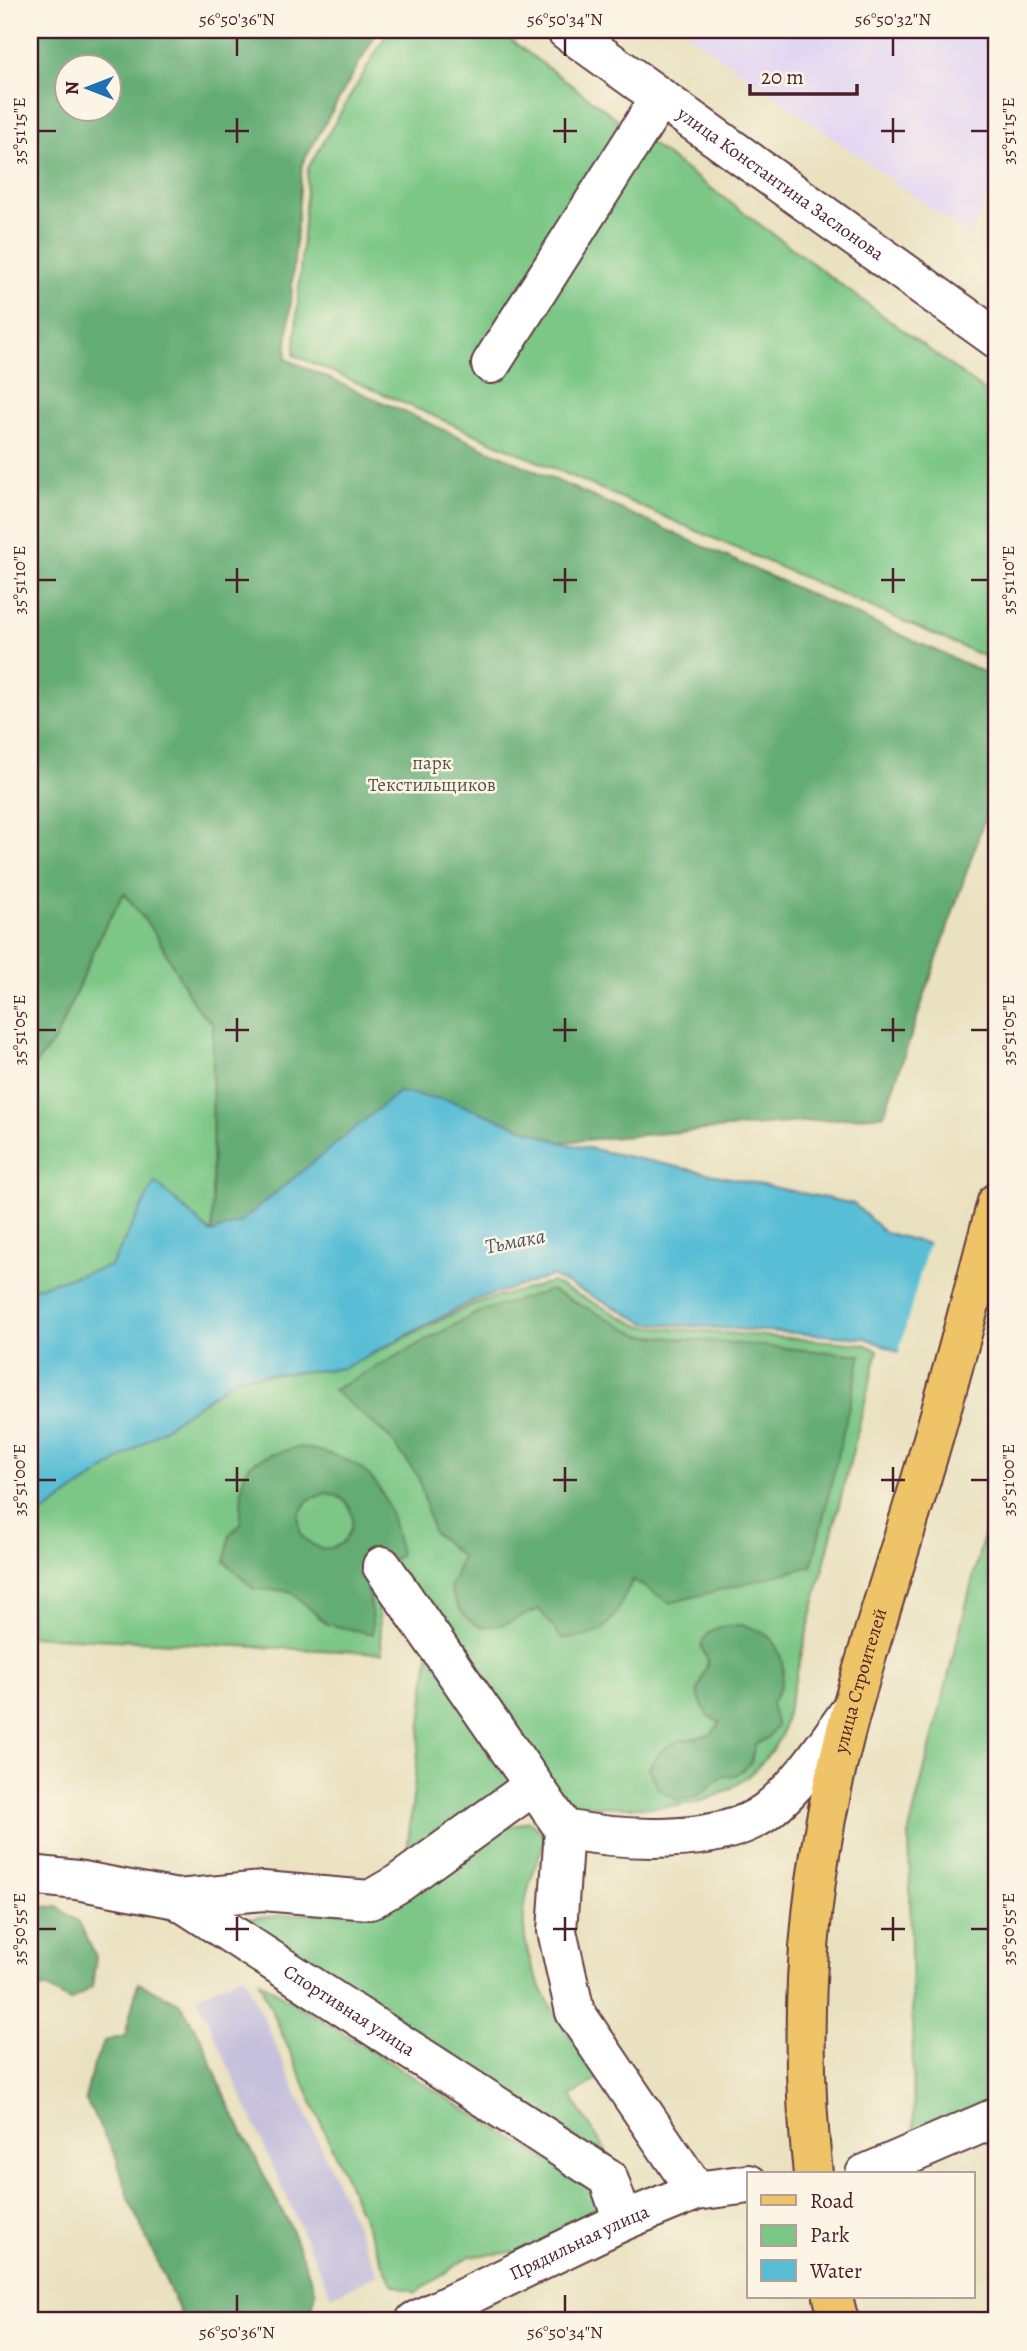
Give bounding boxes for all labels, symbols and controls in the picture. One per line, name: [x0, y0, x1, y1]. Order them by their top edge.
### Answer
text: 56°50'36"N: [199, 7, 275, 31]
text: 56°50'34"N: [527, 7, 603, 31]
text: 56°50'32"N: [855, 7, 931, 31]
north arrow: [52, 52, 122, 122]
scale bar: [750, 52, 857, 96]
text: 20 m: [761, 63, 804, 91]
text: N: [59, 81, 85, 95]
text: 35°51'15"E: [7, 97, 31, 165]
text: 35°51'15"E: [996, 97, 1020, 165]
street label: улица Константина Заслонова: [671, 100, 889, 267]
text: 35°51'10"E: [7, 545, 31, 615]
text: 35°51'10"E: [996, 545, 1020, 615]
park label: парк Текстильщиков: [368, 750, 496, 798]
text: 35°51'05"E: [7, 994, 31, 1066]
text: 35°51'05"E: [996, 994, 1020, 1066]
water label: Тьмака: [482, 1221, 548, 1261]
text: 35°51'00"E: [7, 1444, 31, 1516]
text: 35°51'00"E: [996, 1444, 1020, 1516]
street label: улица Строителей: [827, 1605, 894, 1757]
text: 35°50'55"E: [7, 1893, 31, 1965]
text: 35°50'55"E: [996, 1893, 1020, 1965]
street label: Спортивная улица: [278, 1958, 420, 2063]
legend: [747, 2172, 974, 2298]
text: Road: [810, 2187, 854, 2215]
street label: Прядильная улица: [505, 2199, 653, 2287]
text: Park: [810, 2221, 850, 2249]
text: Water: [809, 2257, 862, 2285]
text: 56°50'36"N: [199, 2320, 275, 2344]
text: 56°50'34"N: [527, 2320, 603, 2344]

